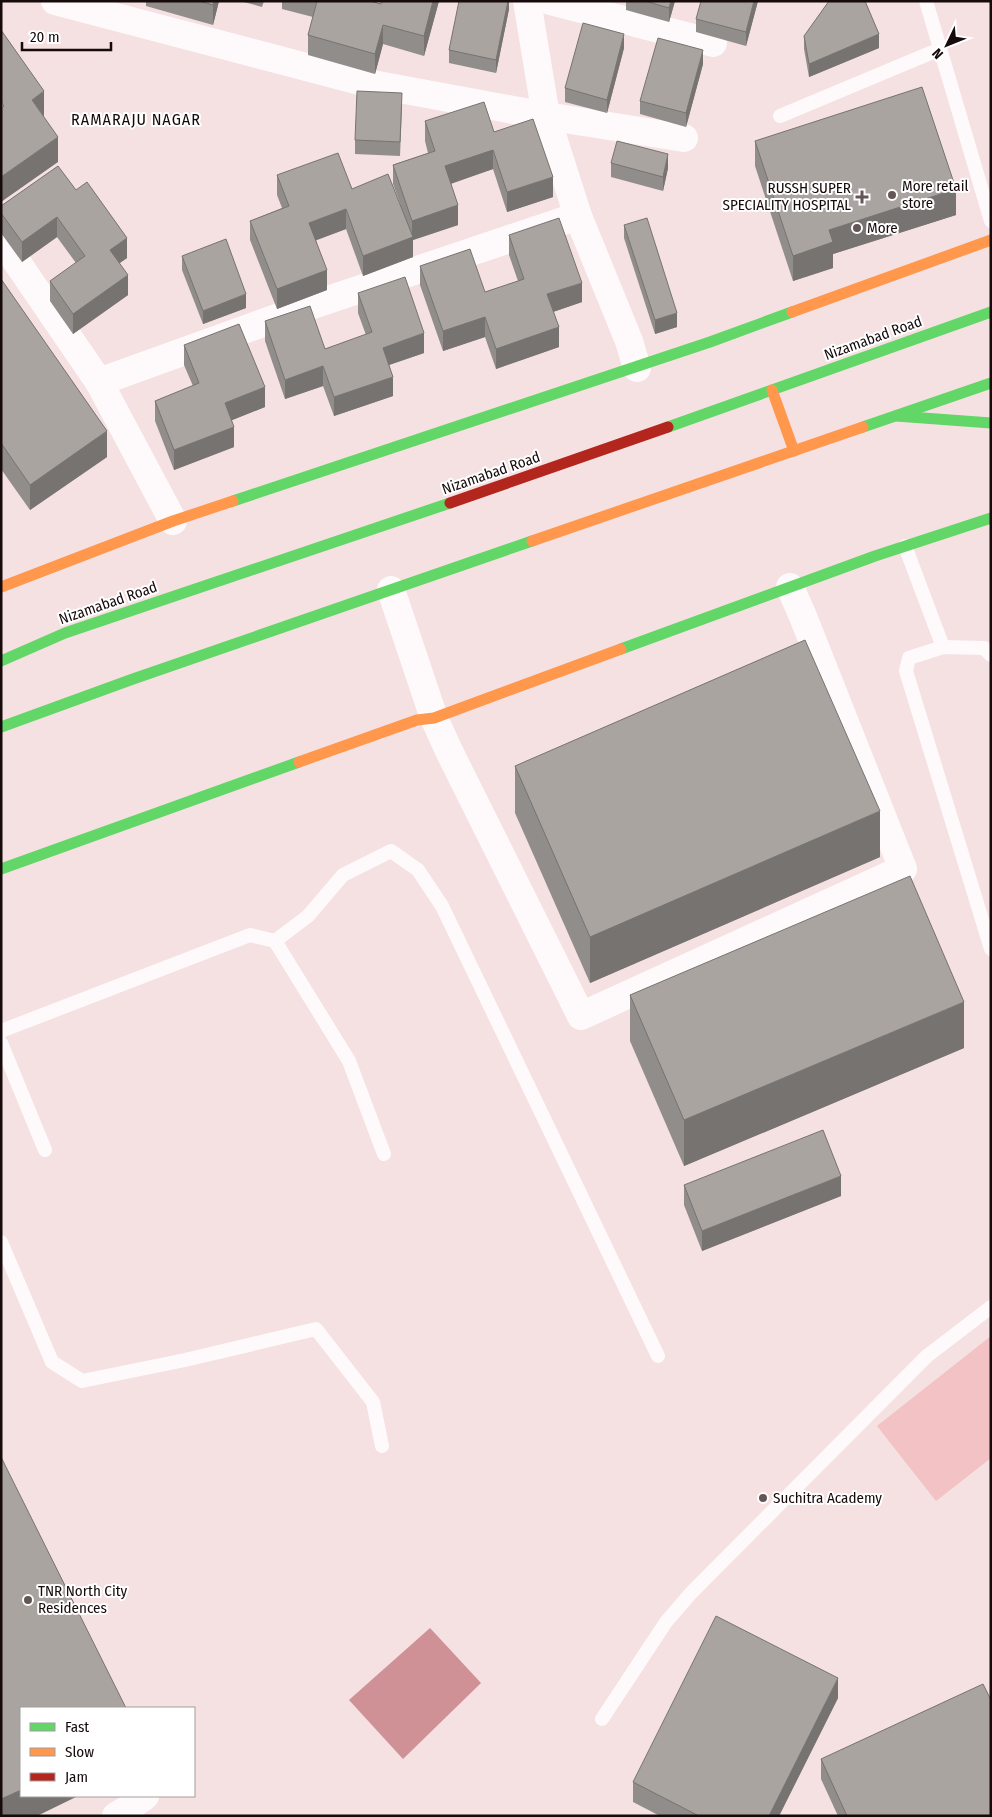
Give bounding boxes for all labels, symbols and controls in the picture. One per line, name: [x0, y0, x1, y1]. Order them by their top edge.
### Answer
scale bar: [22, 20, 111, 52]
north arrow: [922, 20, 972, 70]
text: 20 m: [30, 28, 60, 46]
text: N: [929, 45, 947, 62]
district label: RAMARAJU NAGAR: [71, 110, 201, 129]
place label: More retail store: [902, 177, 968, 212]
place label: RUSSH SUPER SPECIALITY HOSPITAL: [722, 179, 851, 214]
marker: More retail store: [886, 189, 898, 201]
marker: RUSSH SUPER SPECIALITY HOSPITAL: [855, 190, 869, 204]
place label: More: [867, 219, 898, 237]
marker: More: [851, 222, 863, 234]
street label: Nizamabad Road: [822, 312, 924, 364]
street label: Nizamabad Road: [440, 448, 542, 498]
street label: Nizamabad Road: [57, 578, 159, 628]
place label: Suchitra Academy: [773, 1489, 882, 1507]
marker: Suchitra Academy: [757, 1492, 769, 1504]
place label: TNR North City Residences: [38, 1582, 128, 1617]
marker: TNR North City Residences: [22, 1594, 34, 1606]
legend: [20, 1707, 195, 1797]
text: Fast: [65, 1718, 89, 1736]
text: Slow: [65, 1743, 94, 1761]
text: Jam: [65, 1768, 88, 1786]

